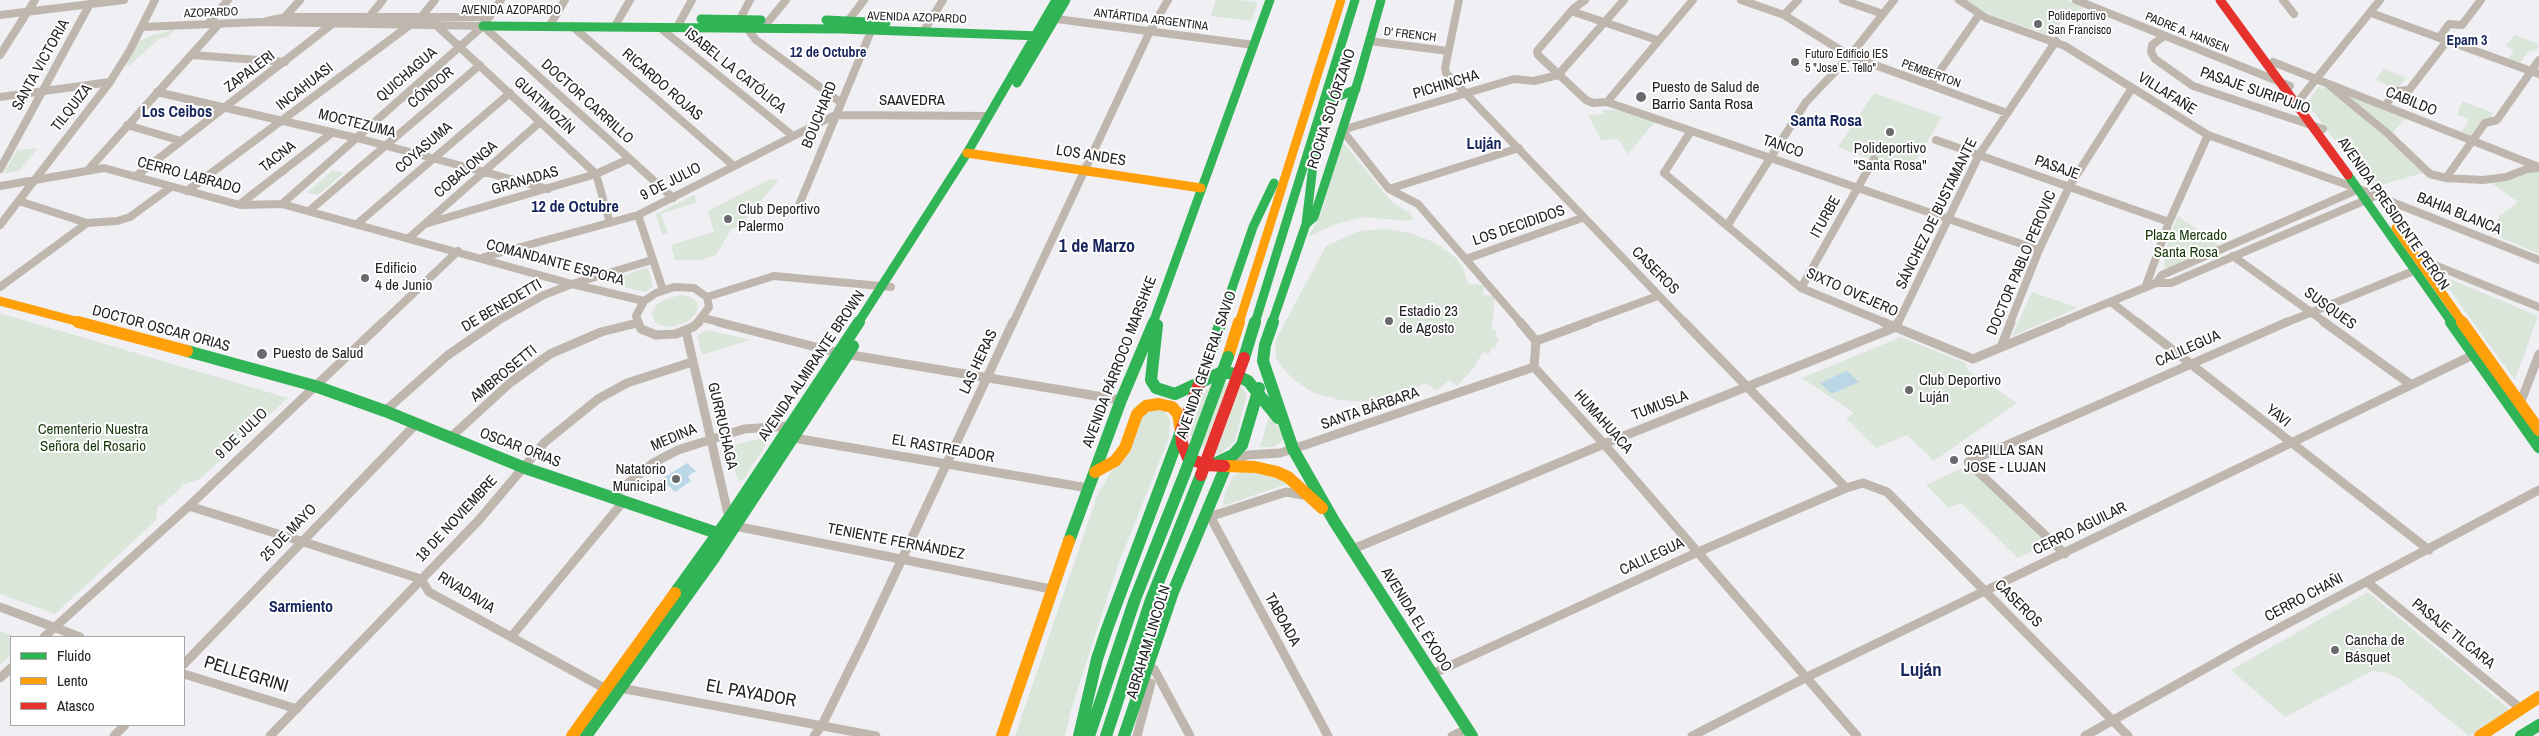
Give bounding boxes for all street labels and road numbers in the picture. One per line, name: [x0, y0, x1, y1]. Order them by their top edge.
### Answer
street label: AVENIDA AZOPARDO: [461, 4, 561, 18]
street label: AZOPARDO: [184, 5, 238, 21]
street label: ANTÁRTIDA ARGENTINA: [1093, 6, 1209, 34]
street label: AVENIDA AZOPARDO: [867, 9, 967, 27]
street label: PADRE A. HANSEN: [2143, 10, 2231, 56]
street label: SANTA VICTORIA: [9, 16, 73, 114]
street label: ISABEL LA CATÓLICA: [681, 25, 789, 117]
street label: D' FRENCH: [1383, 25, 1437, 45]
street label: QUICHAGUA: [373, 44, 441, 106]
street label: RICARDO ROJAS: [618, 45, 706, 125]
street label: ZAPALERI: [221, 47, 279, 97]
street label: ROCHA SOLÓRZANO: [1304, 47, 1360, 171]
street label: DOCTOR CARRILLO: [537, 56, 637, 148]
street label: PEMBERTON: [1899, 57, 1963, 91]
street label: INCAHUASI: [273, 59, 337, 115]
street label: CÓNDOR: [404, 64, 458, 112]
street label: PASAJE SURIPUJIO: [2198, 64, 2312, 118]
street label: PICHINCHA: [1411, 67, 1481, 103]
street label: VILLAFAÑE: [2134, 69, 2200, 119]
street label: GUATIMOZÍN: [510, 73, 578, 139]
street label: BOUCHARD: [798, 79, 842, 151]
street label: TILQUIZA: [48, 81, 96, 135]
street label: CABILDO: [2383, 84, 2439, 120]
street label: SAAVEDRA: [879, 92, 945, 110]
street label: MOCTEZUMA: [316, 106, 398, 142]
street label: COYASUMA: [392, 118, 456, 178]
street label: TANCO: [1760, 132, 1806, 162]
street label: AVENIDA PRESIDENTE PERÓN: [2333, 134, 2453, 294]
street label: SÁNCHEZ DE BUSTAMANTE: [1893, 136, 1981, 292]
street label: TACNA: [256, 137, 300, 177]
street label: COBALONGA: [431, 138, 501, 202]
street label: LOS ANDES: [1055, 142, 1127, 170]
street label: PASAJE: [2032, 152, 2082, 184]
street label: CERRO LABRADO: [135, 154, 243, 198]
street label: 9 DE JULIO: [638, 159, 704, 205]
street label: GRANADAS: [489, 163, 561, 199]
street label: DOCTOR PABLO PEROVIC: [1983, 188, 2061, 338]
street label: BAHIA BLANCA: [2414, 189, 2504, 239]
street label: ITURBE: [1807, 193, 1845, 241]
street label: LOS DECIDIDOS: [1471, 202, 1567, 250]
street label: COMANDANTE ESPORA: [484, 236, 626, 290]
street label: CASEROS: [1627, 243, 1683, 299]
street label: SIXTO OVEJERO: [1803, 265, 1901, 321]
street label: AVENIDA PÁRROCO MARSHKE: [1079, 274, 1161, 450]
street label: DE BENEDETTI: [459, 276, 545, 336]
street label: SUSQUES: [2300, 284, 2360, 334]
street label: AVENIDA ALMIRANTE BROWN: [755, 287, 869, 445]
street label: AVENIDA GENERAL SAVIO: [1173, 289, 1241, 441]
street label: DOCTOR OSCAR ORIAS: [90, 302, 232, 356]
street label: LAS HERAS: [956, 327, 1002, 397]
street label: CALILEGUA: [2153, 327, 2223, 371]
street label: AMBROSETTI: [467, 342, 541, 406]
street label: GURRUCHAGA: [703, 381, 741, 471]
street label: SANTA BÁRBARA: [1319, 384, 1421, 434]
street label: HUMAHUACA: [1570, 387, 1636, 457]
street label: TUMUSLA: [1629, 387, 1691, 425]
street label: YAVI: [2262, 401, 2294, 431]
street label: 9 DE JULIO: [212, 405, 272, 463]
street label: MEDINA: [648, 420, 700, 456]
street label: OSCAR ORIAS: [477, 424, 563, 472]
street label: EL RASTREADOR: [890, 431, 996, 467]
street label: 18 DE NOVIEMBRE: [412, 472, 502, 566]
street label: CERRO AGUILAR: [2030, 499, 2130, 559]
street label: 25 DE MAYO: [257, 501, 321, 565]
street label: TENIENTE FERNÁNDEZ: [826, 520, 966, 564]
street label: CALILEGUA: [1617, 534, 1687, 580]
street label: AVENIDA EL ÉXODO: [1377, 565, 1455, 675]
street label: RIVADAVIA: [434, 568, 498, 618]
street label: CERRO CHAÑI: [2262, 570, 2346, 626]
street label: CASEROS: [1990, 576, 2046, 632]
street label: ABRAHAM LINCOLN: [1123, 583, 1175, 701]
street label: TABOADA: [1260, 590, 1304, 650]
street label: PASAJE TILCARA: [2408, 595, 2498, 673]
street label: PELLEGRINI: [201, 652, 291, 698]
street label: EL PAYADOR: [704, 675, 798, 713]

